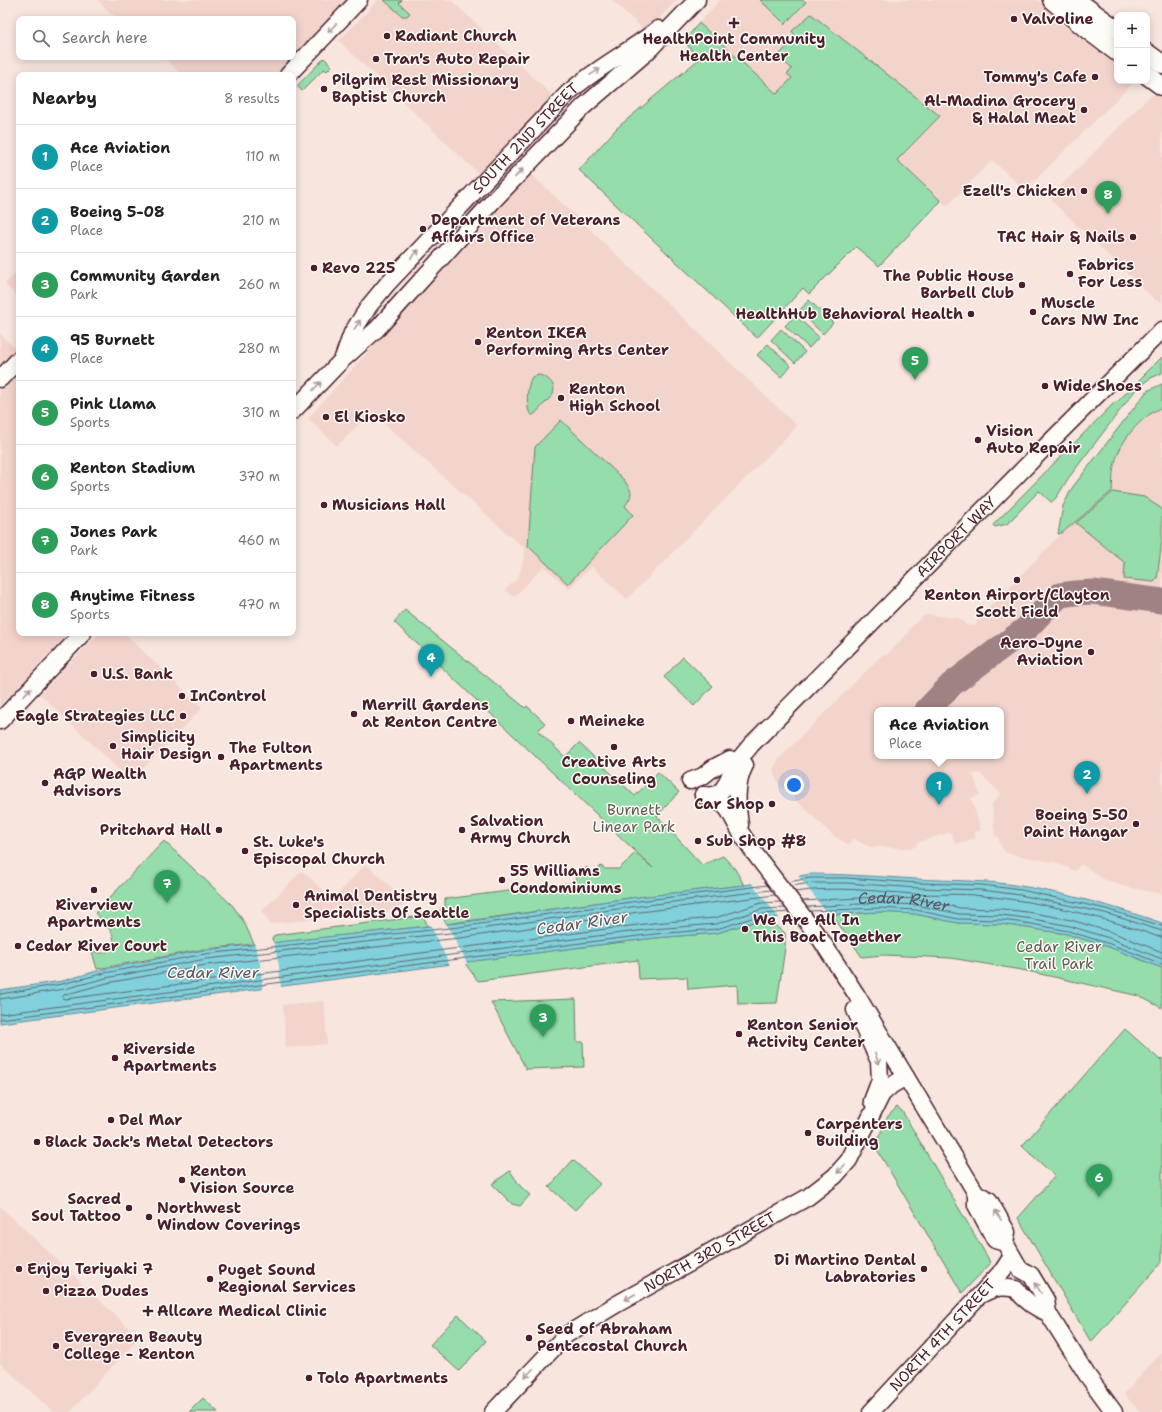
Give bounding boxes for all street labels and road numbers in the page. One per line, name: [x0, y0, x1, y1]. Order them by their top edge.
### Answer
street label: SOUTH 2ND STREET: [468, 78, 583, 198]
street label: AIRPORT WAY: [912, 492, 1001, 582]
street label: NORTH 3RD STREET: [640, 1207, 779, 1297]
street label: NORTH 4TH STREET: [885, 1275, 1000, 1396]

